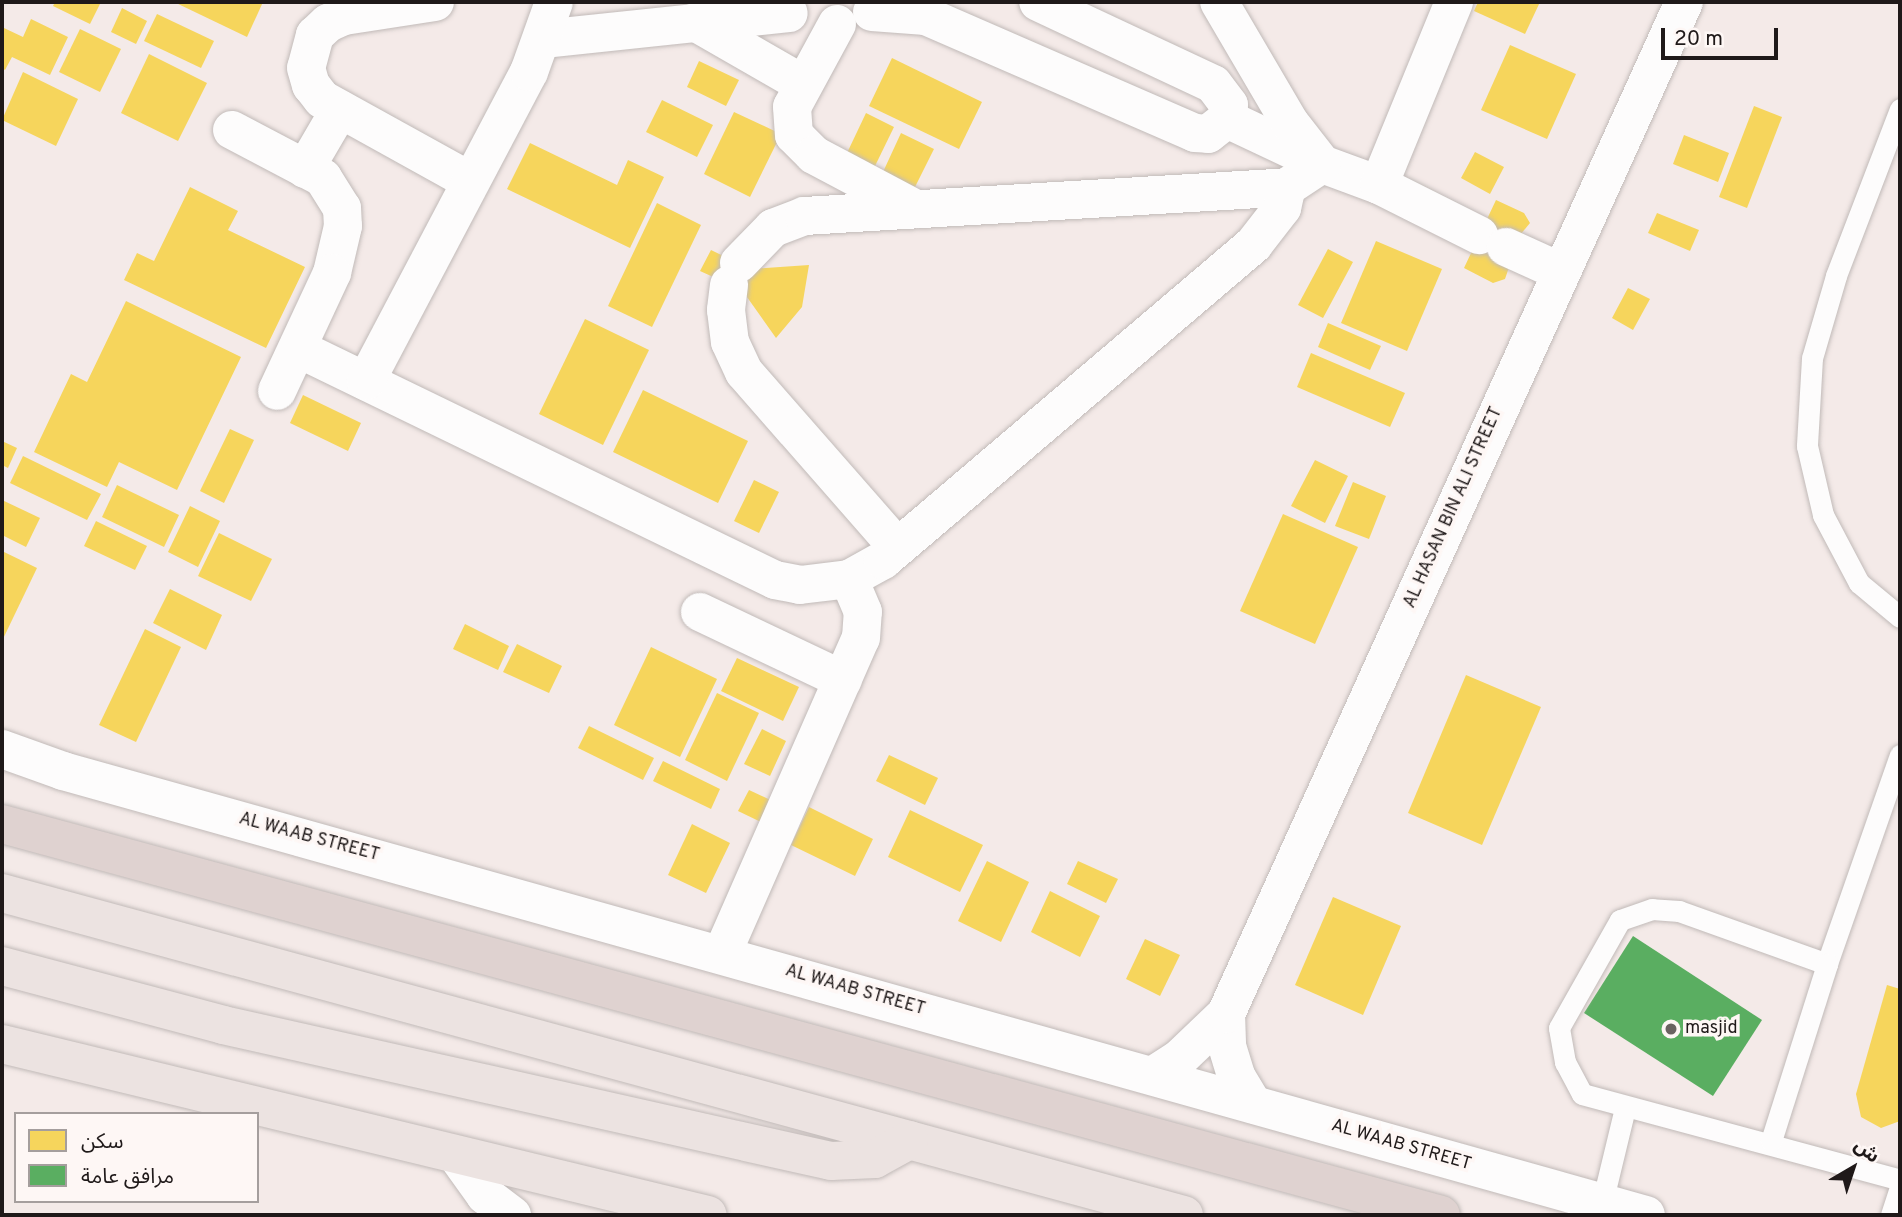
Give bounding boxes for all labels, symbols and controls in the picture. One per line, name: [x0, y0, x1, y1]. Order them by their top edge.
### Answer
scale bar: [1664, 14, 1781, 58]
text: 20 m: [1674, 26, 1723, 53]
street label: AL HASAN BIN ALI STREET: [1400, 404, 1508, 612]
street label: AL WAAB STREET: [236, 809, 382, 867]
street label: AL WAAB STREET: [782, 961, 928, 1021]
place label: masjid: [1685, 1018, 1738, 1040]
marker: masjid: [1663, 1021, 1679, 1037]
legend: [14, 1112, 259, 1203]
street label: AL WAAB STREET: [1328, 1116, 1474, 1176]
text: سكن: [81, 1129, 123, 1156]
north arrow: [1818, 1133, 1888, 1203]
text: ش: [1849, 1134, 1884, 1169]
text: مرافق عامة: [81, 1164, 174, 1191]

